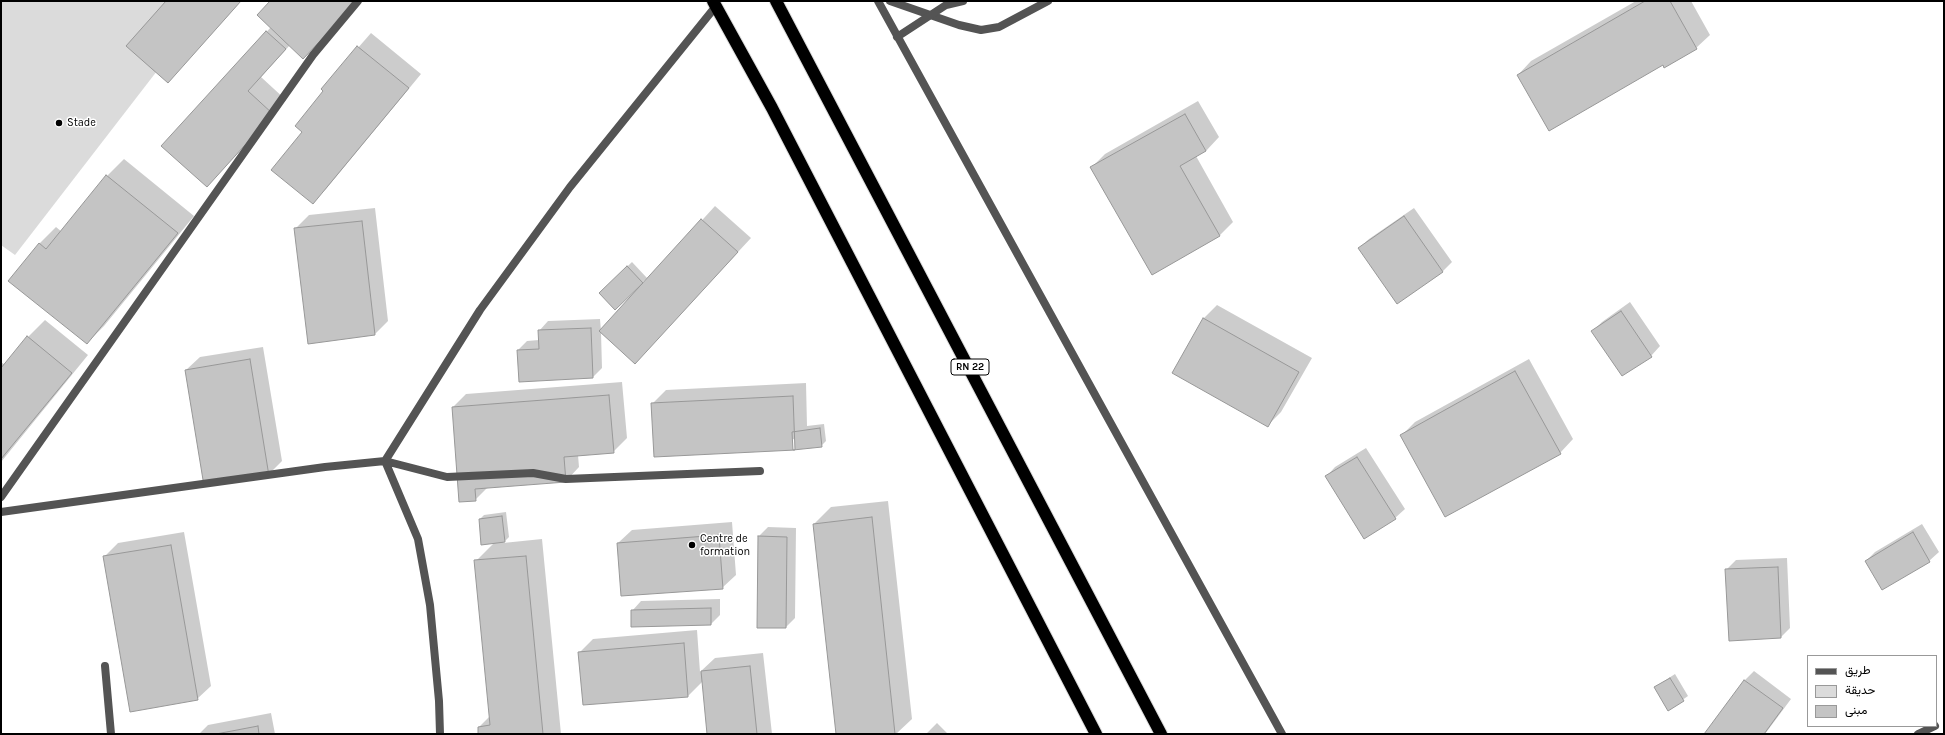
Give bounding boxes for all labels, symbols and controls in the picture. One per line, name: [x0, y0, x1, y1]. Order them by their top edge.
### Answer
place label: Stade: [67, 116, 96, 130]
marker: Stade: [54, 118, 64, 128]
road number: RN 22: [951, 359, 989, 375]
place label: Centre de formation: [700, 532, 750, 558]
marker: Centre de formation: [687, 540, 697, 550]
legend: [1807, 655, 1937, 727]
text: طريق: [1845, 663, 1870, 677]
text: حديقة: [1845, 683, 1875, 697]
text: مبنى: [1845, 703, 1867, 717]

